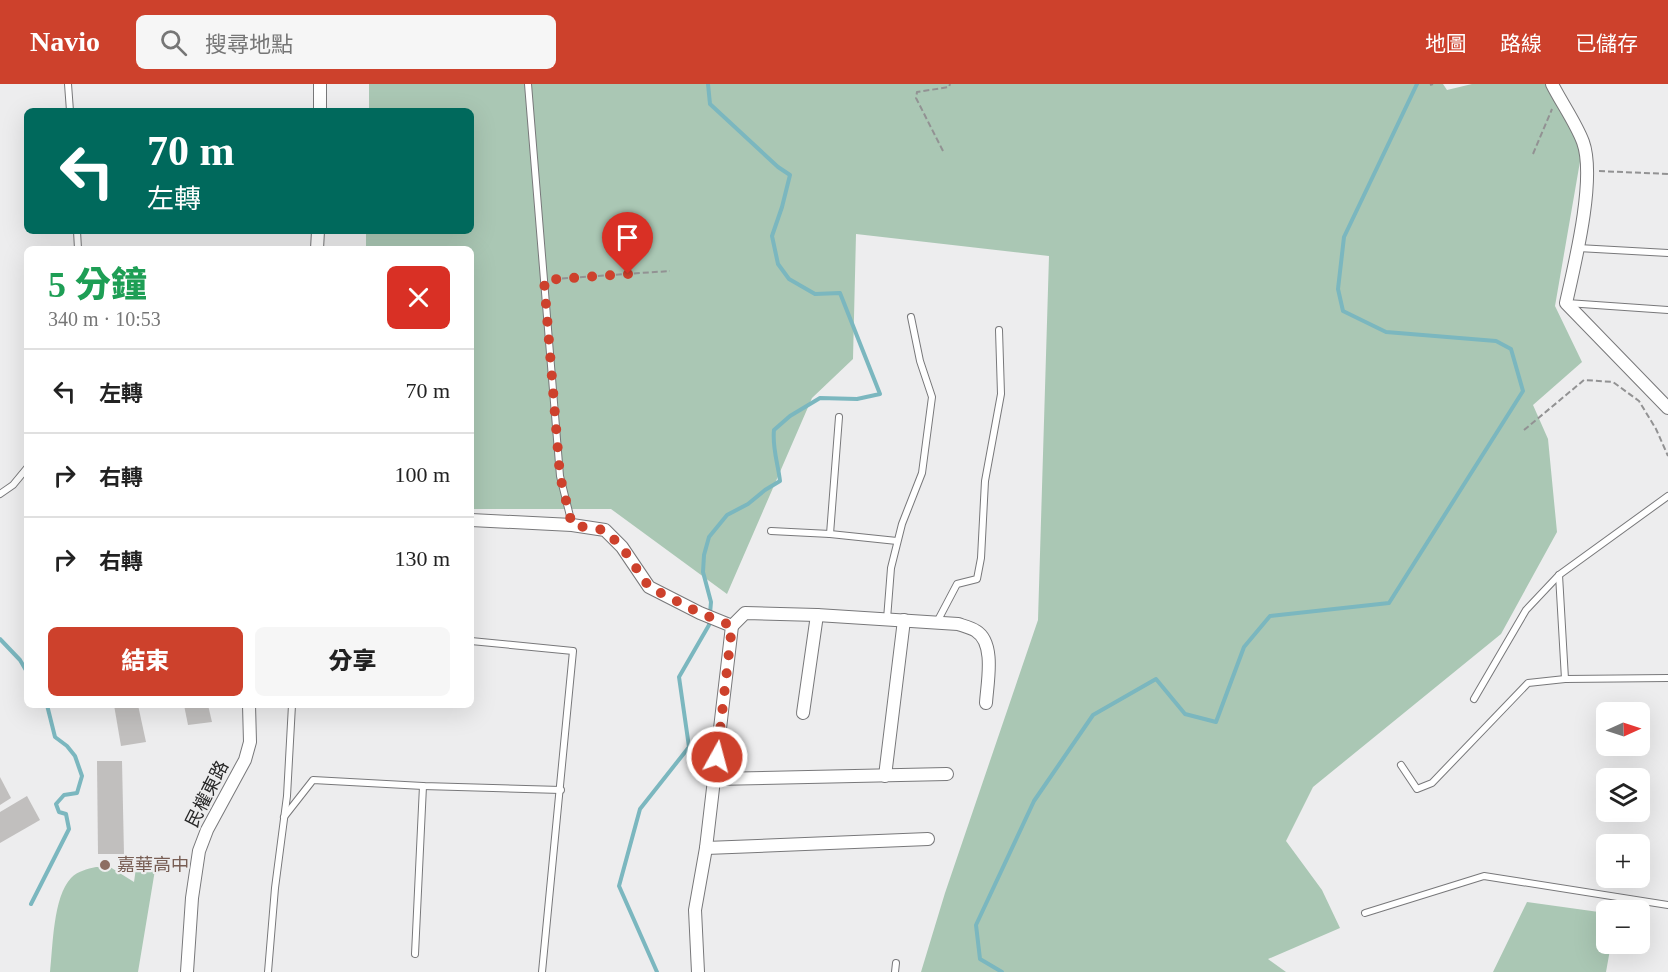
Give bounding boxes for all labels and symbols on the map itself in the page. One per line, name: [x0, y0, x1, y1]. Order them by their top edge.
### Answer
pin: [602, 212, 653, 274]
north arrow: [1596, 702, 1650, 756]
position arrow: [685, 725, 749, 789]
street label: 民權東路: [182, 757, 232, 831]
place label: 嘉華高中: [117, 855, 189, 875]
marker: 嘉華高中: [98, 858, 112, 872]

